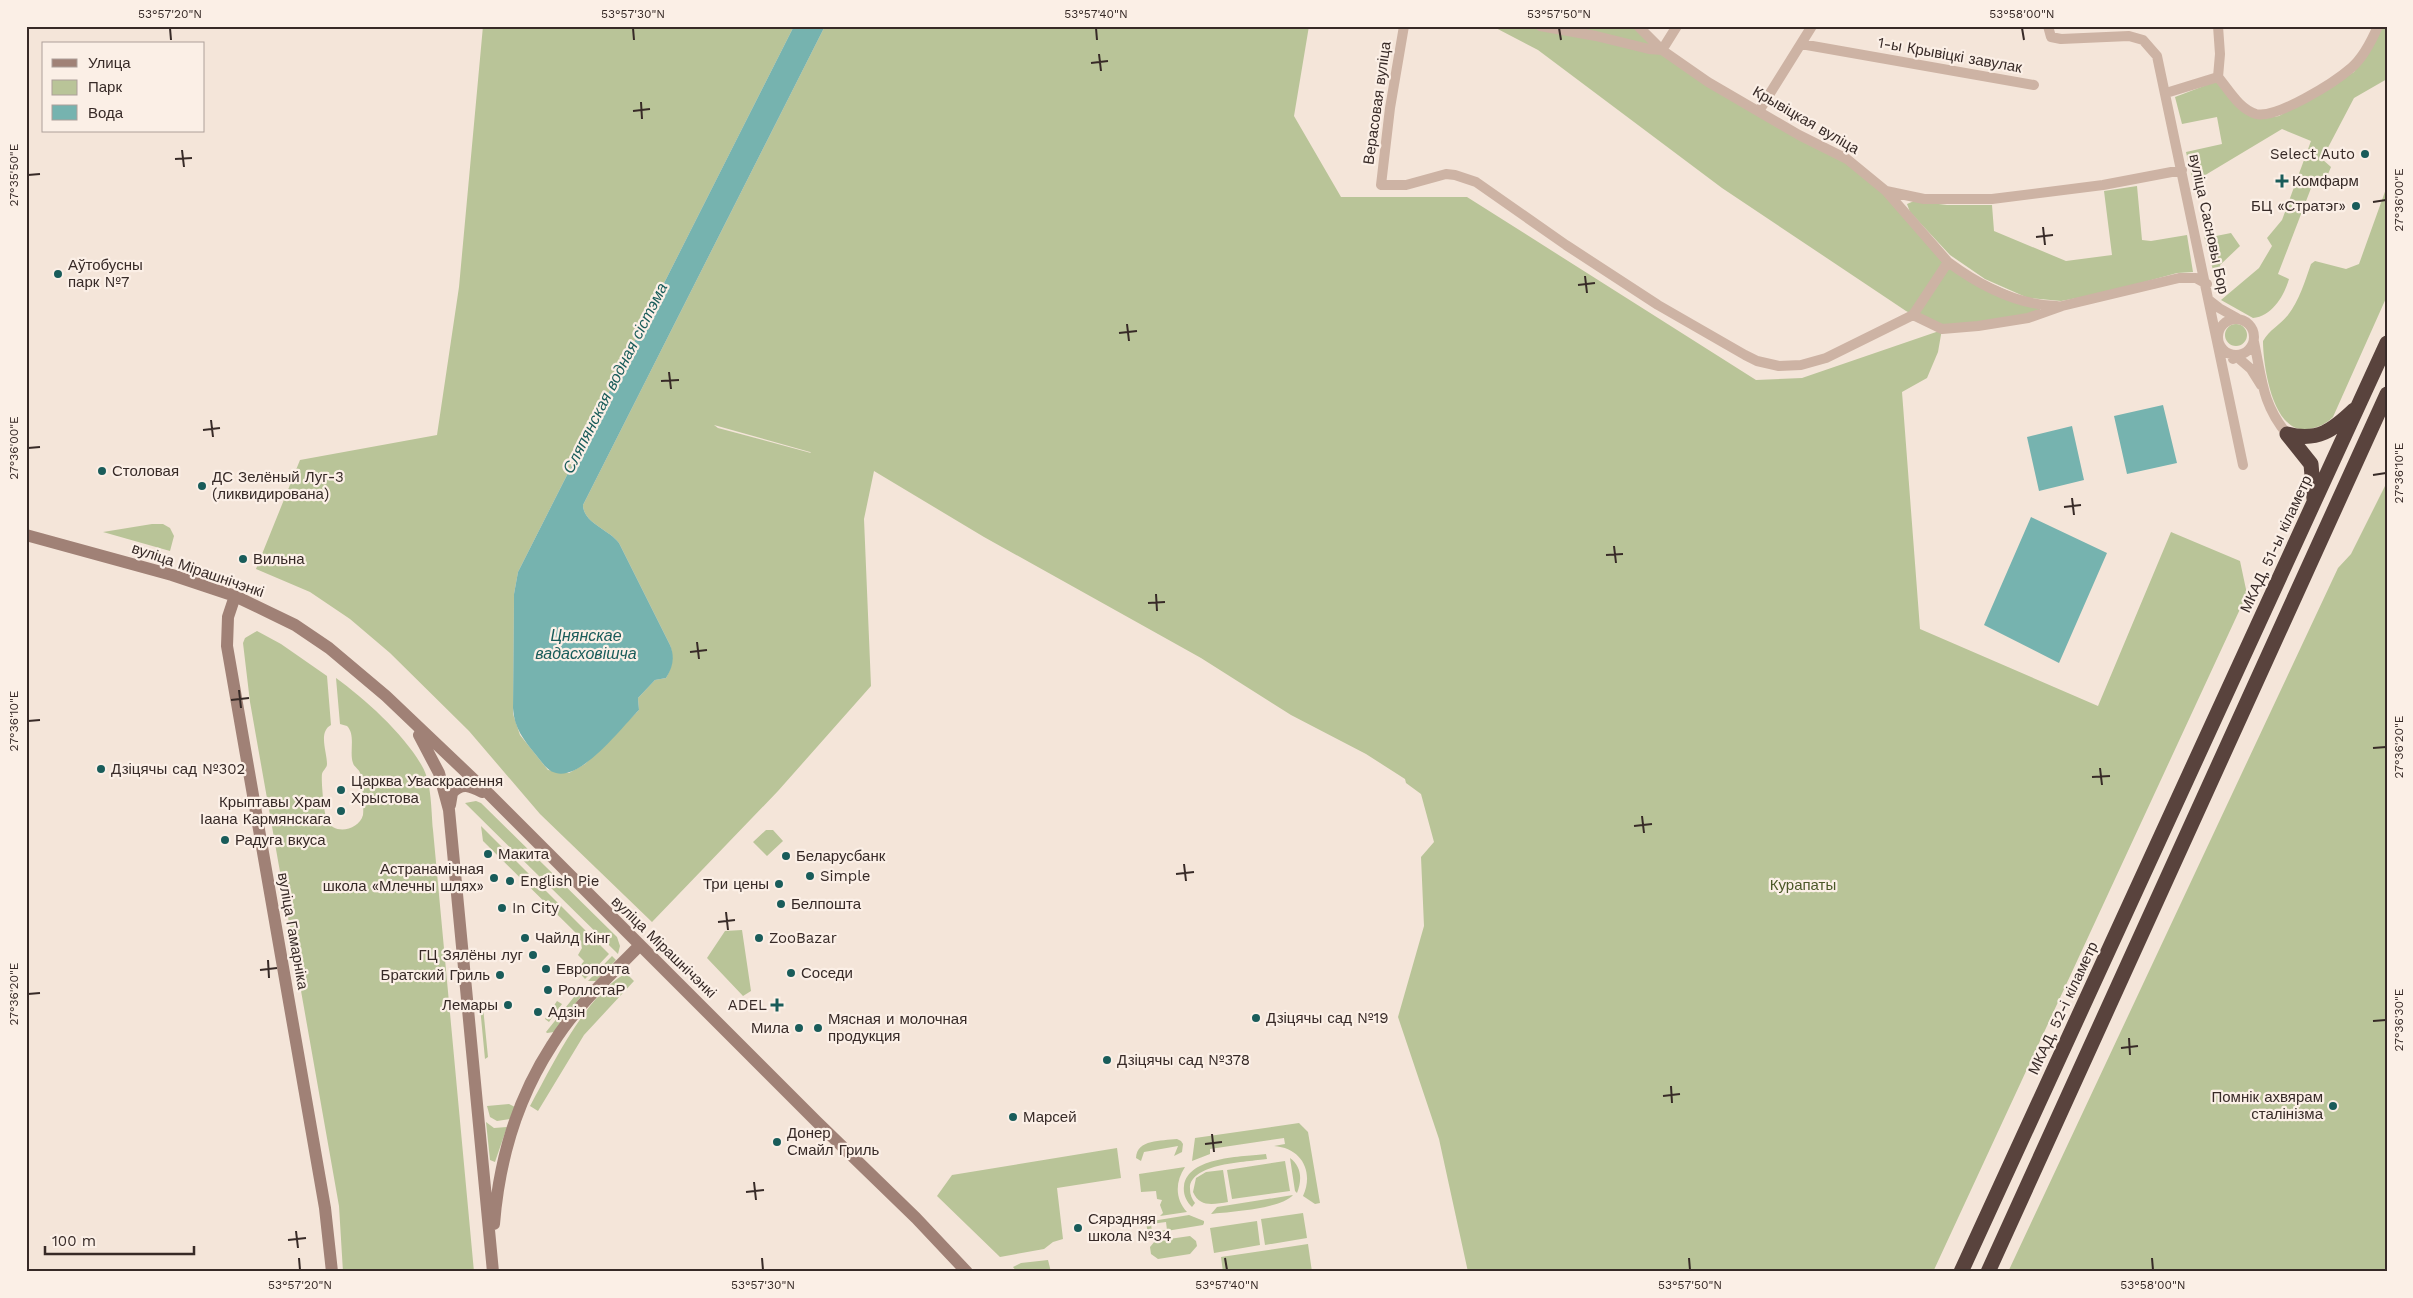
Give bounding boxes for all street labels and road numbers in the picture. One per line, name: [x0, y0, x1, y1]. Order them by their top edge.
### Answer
street label: 1-ы Крывіцкі завулак: [1877, 33, 2024, 77]
street label: Верасовая вуліца: [1359, 40, 1395, 166]
street label: Крывіцкая вуліца: [1750, 82, 1863, 158]
street label: вуліца Сасновы Бор: [2185, 152, 2233, 296]
street label: МКАД, 51-ы кіламетр: [2236, 472, 2316, 616]
street label: вуліца Мірашнічэнкі: [129, 539, 267, 601]
street label: вуліца Гамарніка: [274, 871, 312, 992]
street label: вуліца Мірашнічэнкі: [608, 892, 720, 1002]
street label: МКАД, 52-і кіламетр: [2024, 939, 2102, 1077]

